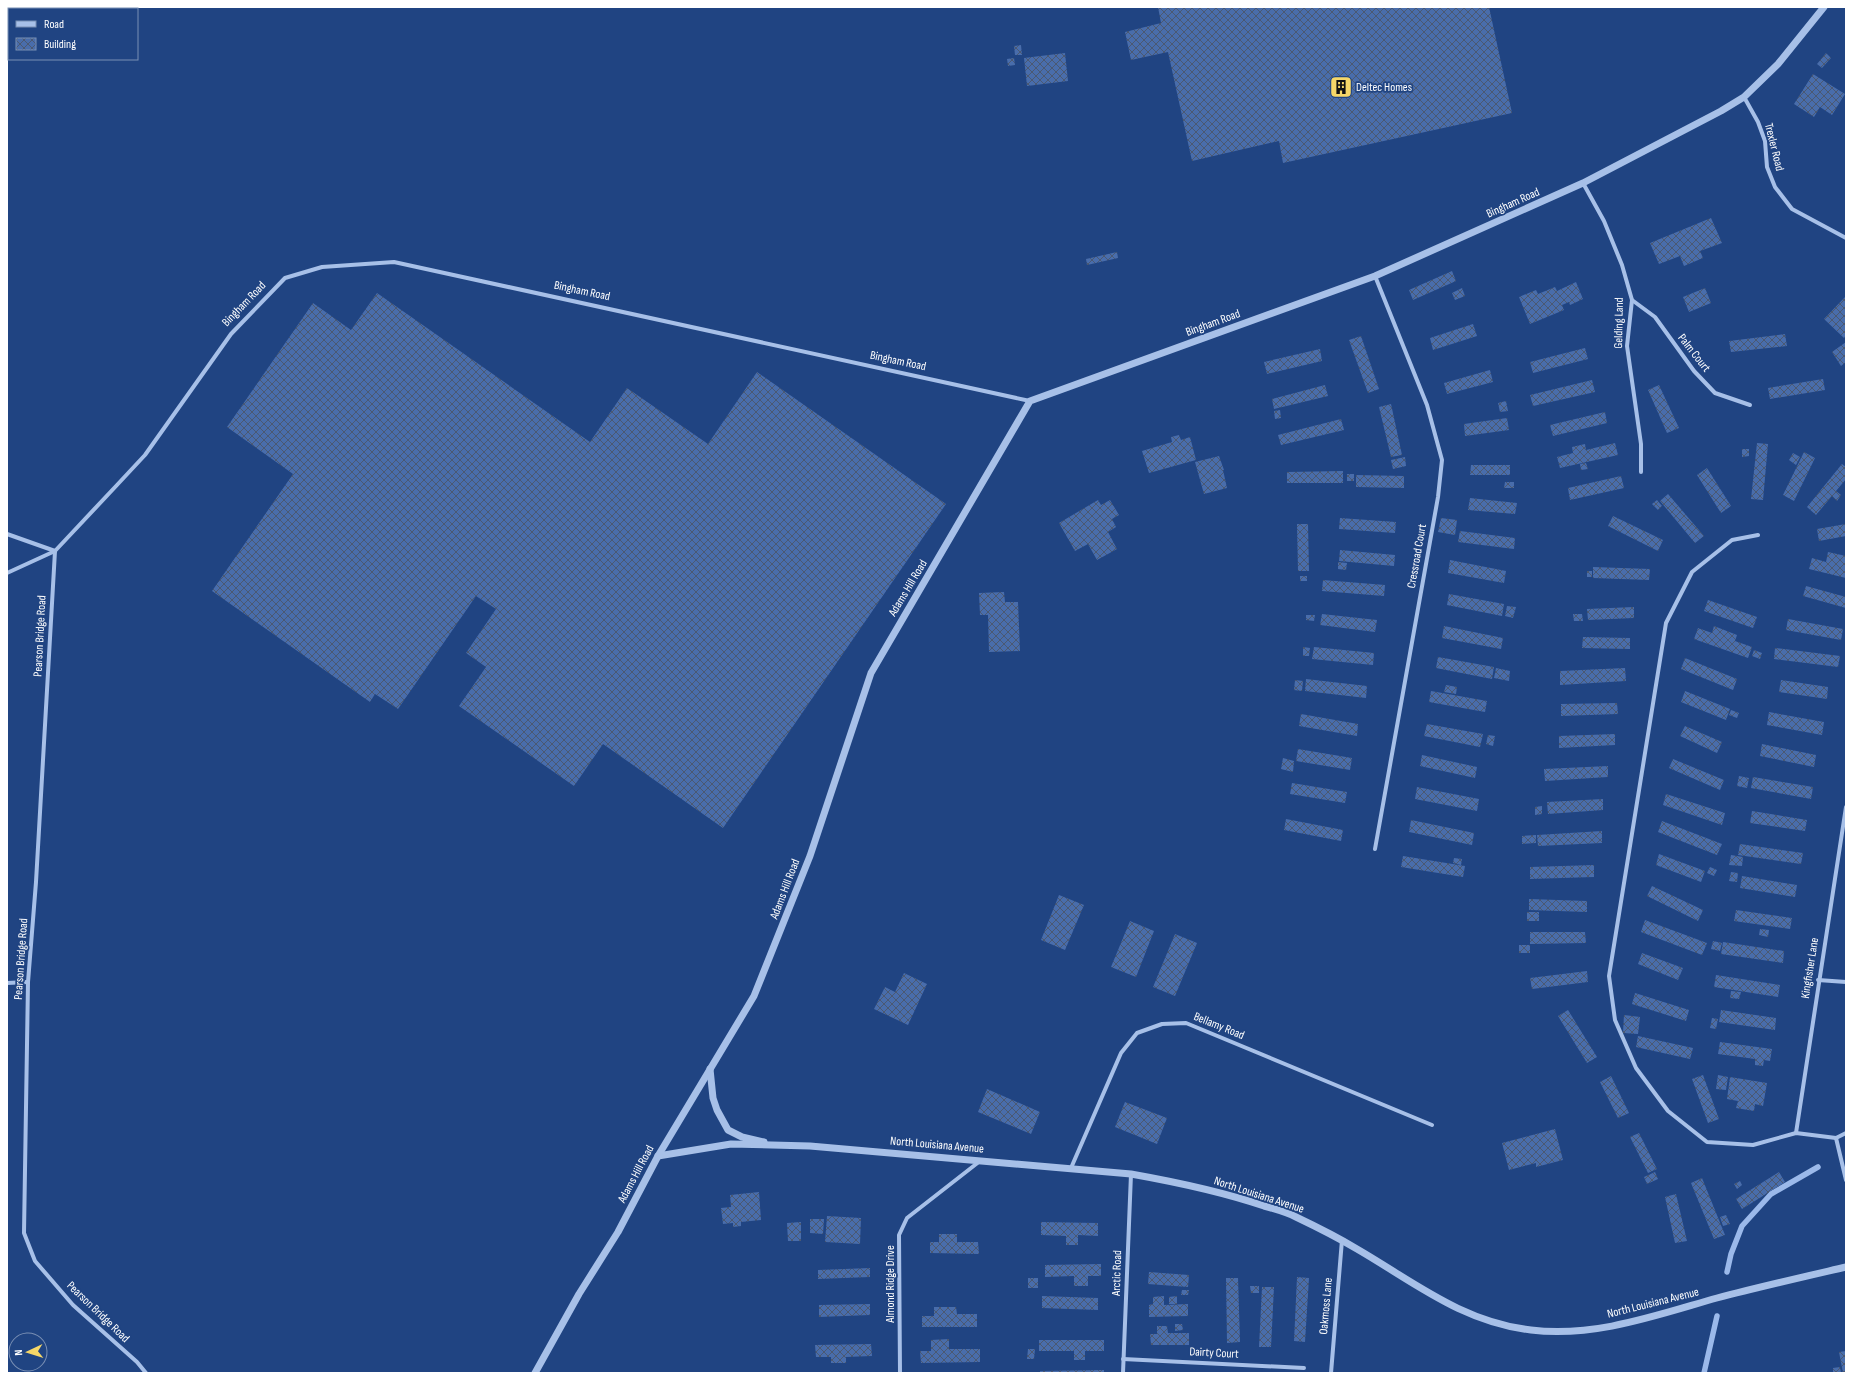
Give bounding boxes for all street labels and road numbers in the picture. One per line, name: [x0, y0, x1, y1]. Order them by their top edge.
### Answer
street label: Trexler Road: [1761, 121, 1787, 173]
street label: Bingham Road: [1484, 185, 1542, 221]
street label: Bingham Road: [219, 278, 269, 330]
street label: Bingham Road: [553, 278, 611, 304]
street label: Gelding Land: [1611, 297, 1627, 349]
street label: Bingham Road: [1184, 306, 1242, 340]
street label: Palm Court: [1674, 331, 1714, 375]
street label: Bingham Road: [869, 348, 927, 374]
street label: Cressroad Court: [1404, 522, 1430, 589]
street label: Adams Hill Road: [885, 557, 931, 620]
street label: Pearson Bridge Road: [30, 595, 50, 677]
street label: Adams Hill Road: [766, 857, 803, 922]
street label: Pearson Bridge Road: [11, 918, 31, 1000]
street label: Kingfisher Lane: [1798, 936, 1822, 1000]
street label: Bellamy Road: [1191, 1009, 1247, 1043]
street label: North Louisiana Avenue: [889, 1133, 985, 1157]
street label: Adams Hill Road: [614, 1143, 657, 1206]
street label: North Louisiana Avenue: [1212, 1173, 1306, 1217]
street label: Almond Ridge Drive: [883, 1245, 898, 1324]
street label: Arctic Road: [1109, 1250, 1125, 1297]
street label: Oakmoss Lane: [1316, 1277, 1336, 1335]
street label: Pearson Bridge Road: [63, 1278, 133, 1346]
street label: North Louisiana Avenue: [1606, 1284, 1701, 1322]
street label: Dairty Court: [1189, 1344, 1239, 1362]

